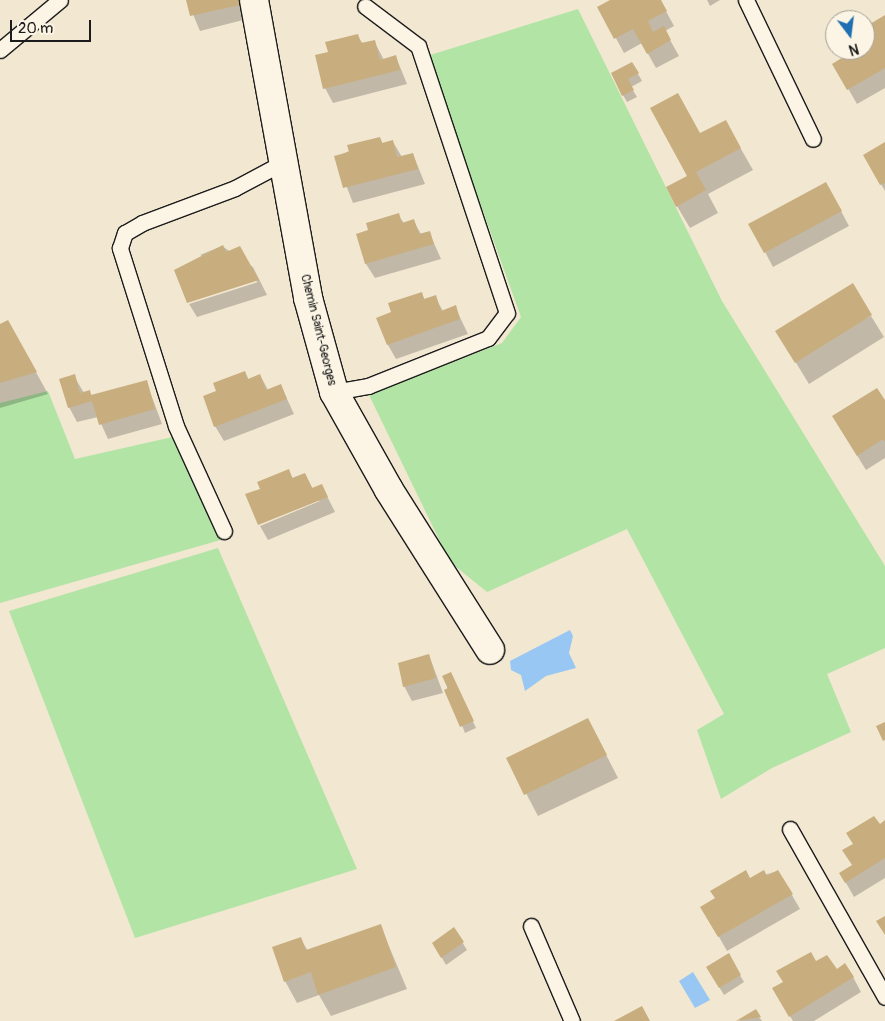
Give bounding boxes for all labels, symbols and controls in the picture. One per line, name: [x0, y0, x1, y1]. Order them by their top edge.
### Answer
scale bar: [12, 10, 94, 42]
north arrow: [825, 10, 875, 60]
text: 20 m: [18, 19, 53, 38]
text: N: [847, 40, 861, 58]
street label: Chemin Saint-Georges: [297, 273, 339, 387]

